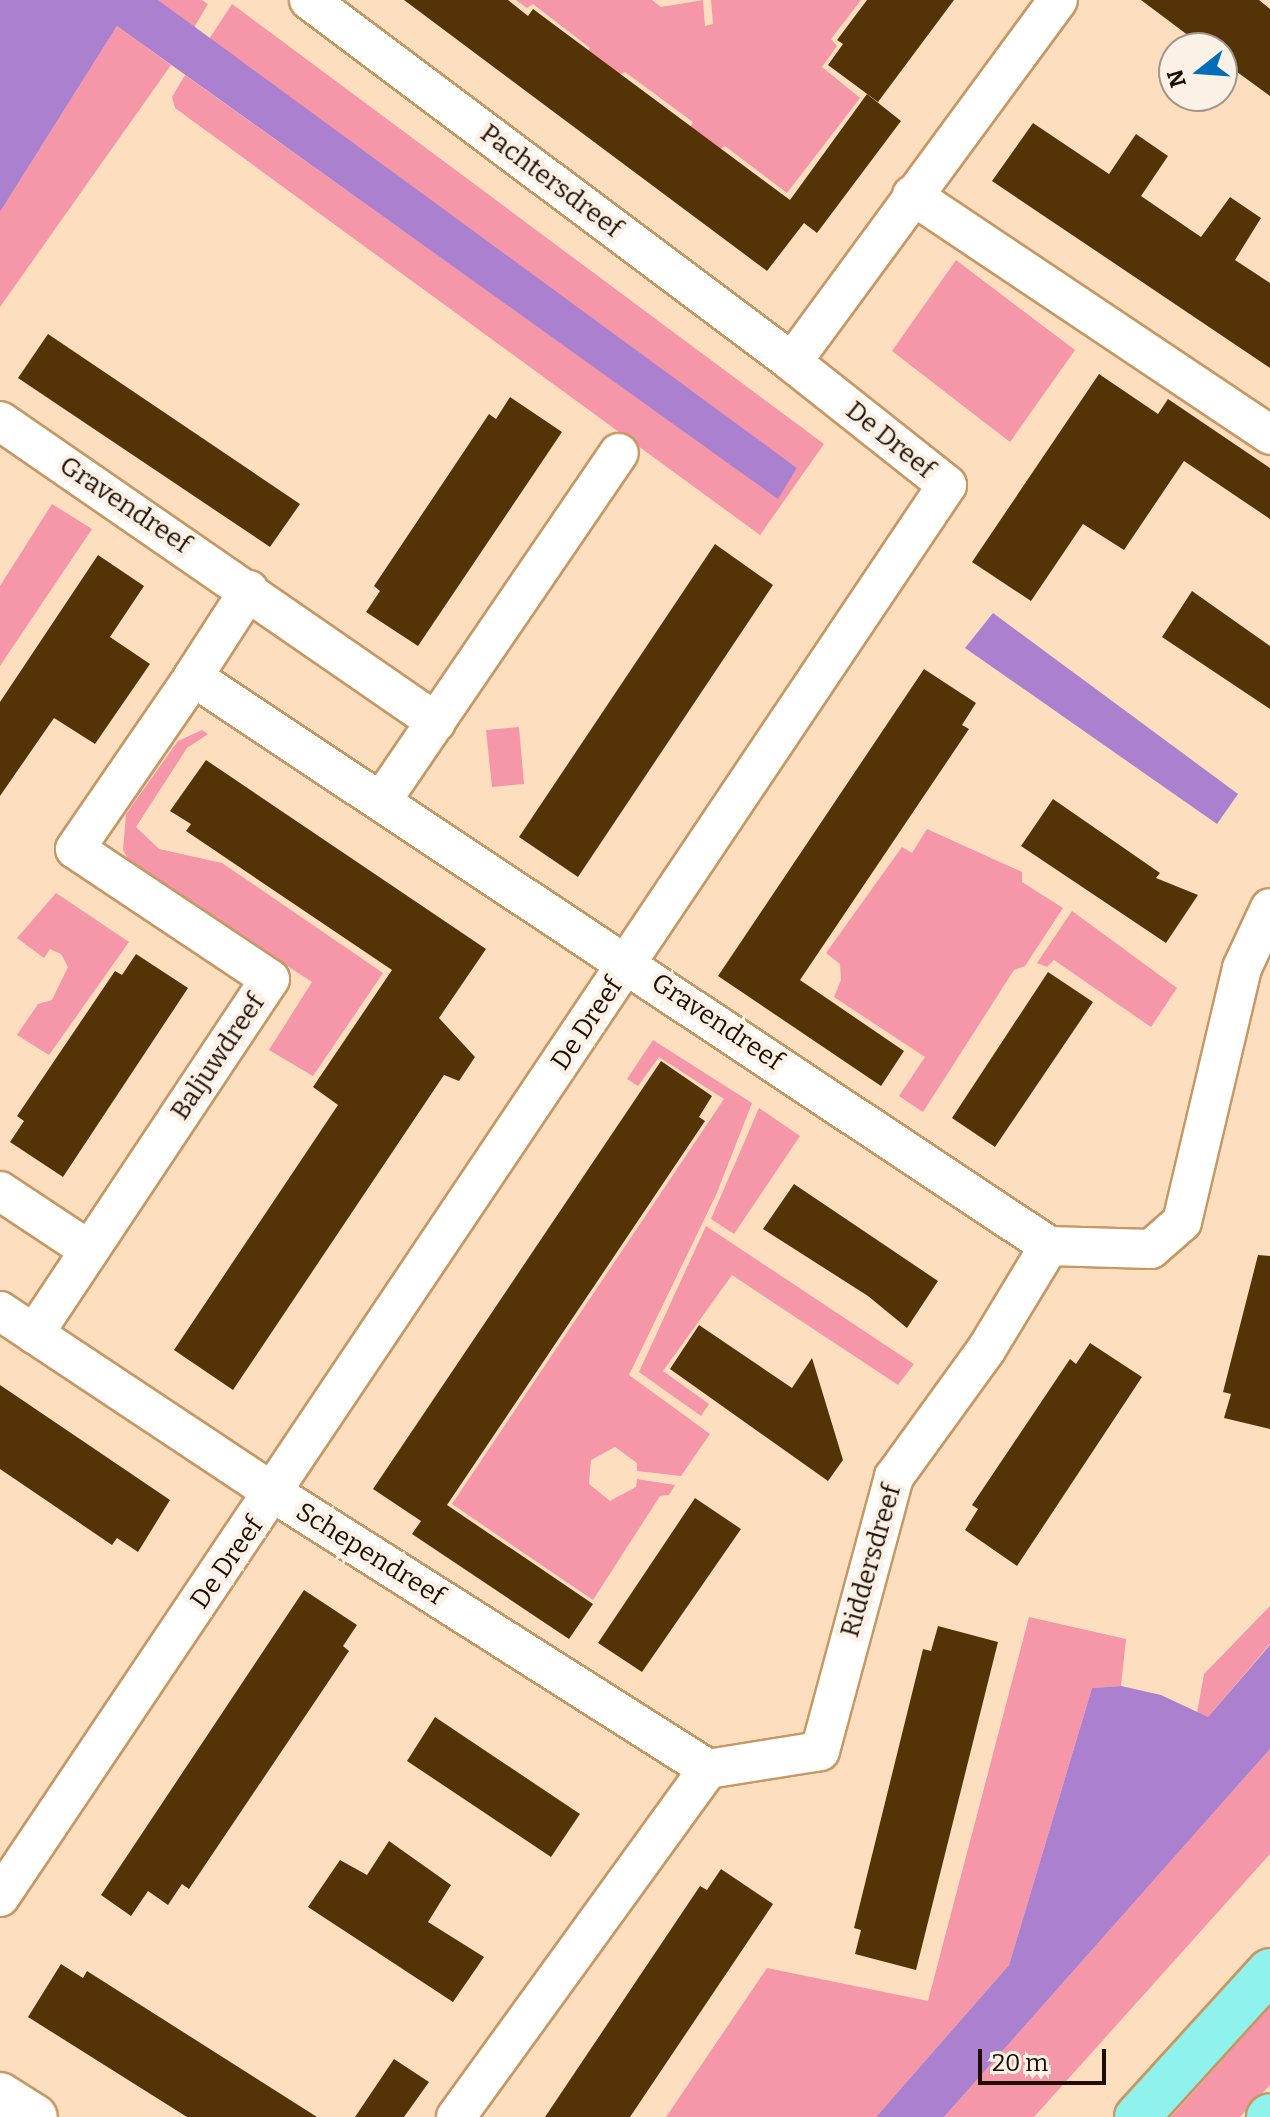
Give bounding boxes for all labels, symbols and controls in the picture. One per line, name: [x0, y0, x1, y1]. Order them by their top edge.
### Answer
north arrow: [1158, 32, 1238, 112]
text: N: [1161, 67, 1192, 91]
street label: Pachtersdreef: [474, 118, 628, 244]
street label: De Dreef: [840, 395, 940, 485]
street label: Gravendreef: [54, 450, 196, 560]
street label: Gravendreef: [646, 967, 788, 1077]
street label: De Dreef: [545, 972, 629, 1076]
street label: Baljuwdreef: [165, 988, 271, 1126]
street label: Riddersdreef: [834, 1481, 908, 1641]
street label: Schependreef: [290, 1496, 450, 1612]
street label: De Dreef: [184, 1511, 270, 1615]
scale bar: [982, 2033, 1110, 2083]
text: 20 m: [992, 2049, 1048, 2077]

